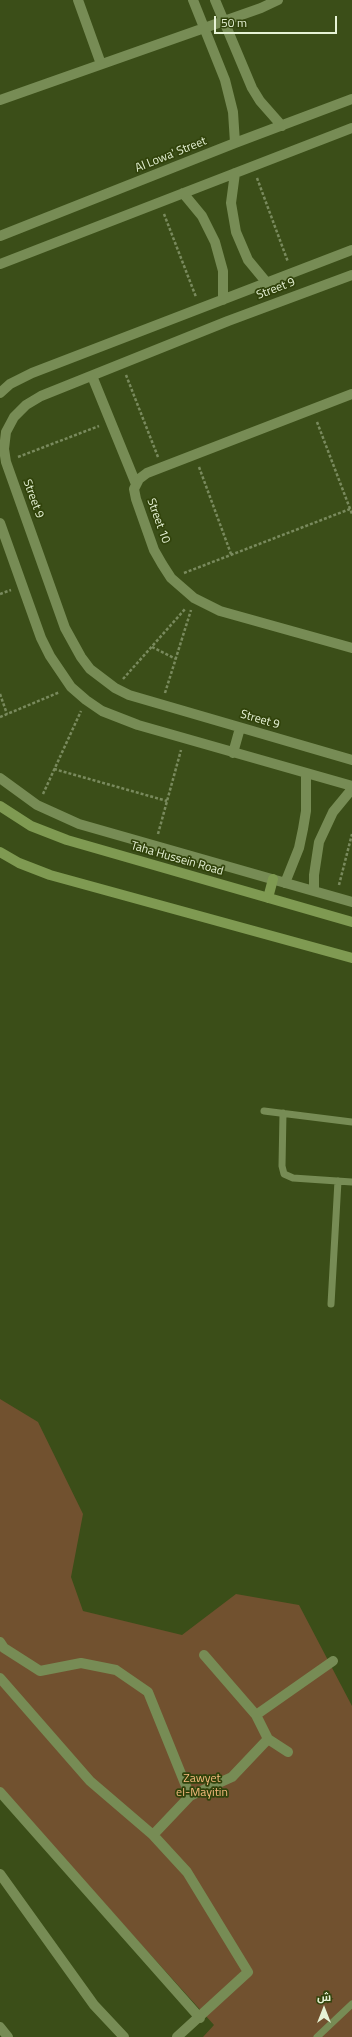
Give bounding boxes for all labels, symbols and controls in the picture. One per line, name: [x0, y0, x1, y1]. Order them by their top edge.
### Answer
scale bar: [216, 8, 339, 34]
text: 50 m: [221, 13, 247, 32]
street label: Al Lowa' Street: [133, 134, 209, 176]
street label: Street 9: [255, 275, 297, 303]
street label: Street 9: [19, 478, 47, 520]
street label: Street 10: [143, 496, 173, 546]
street label: Street 9: [239, 708, 281, 732]
street label: Taha Hussein Road: [129, 839, 225, 879]
park label: Zawyet el-Mayitin: [176, 1772, 228, 1800]
north arrow: [304, 1989, 344, 2029]
text: ش: [317, 1989, 331, 2005]

